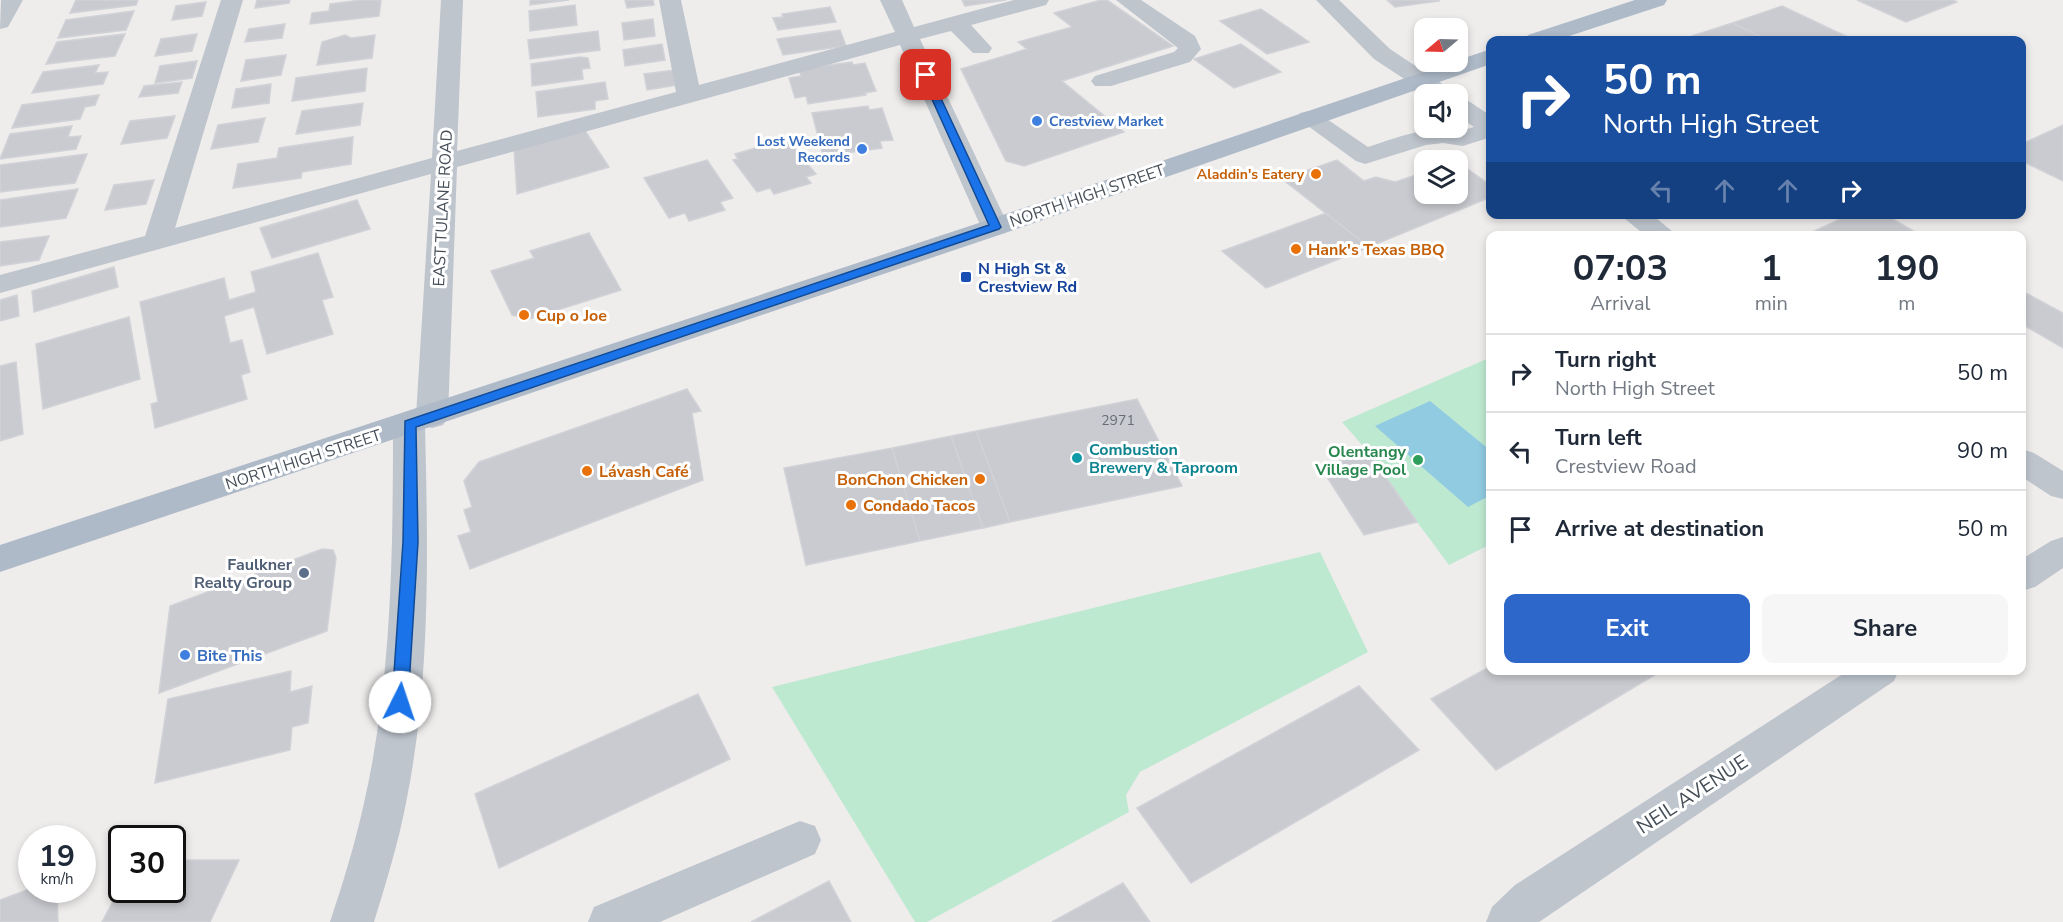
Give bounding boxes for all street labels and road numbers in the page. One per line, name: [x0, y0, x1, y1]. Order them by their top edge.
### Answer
street label: EAST TULANE ROAD: [428, 129, 458, 287]
street label: NORTH HIGH STREET: [1007, 159, 1168, 233]
street label: NORTH HIGH STREET: [223, 424, 384, 496]
street label: NEIL AVENUE: [1631, 748, 1753, 840]

